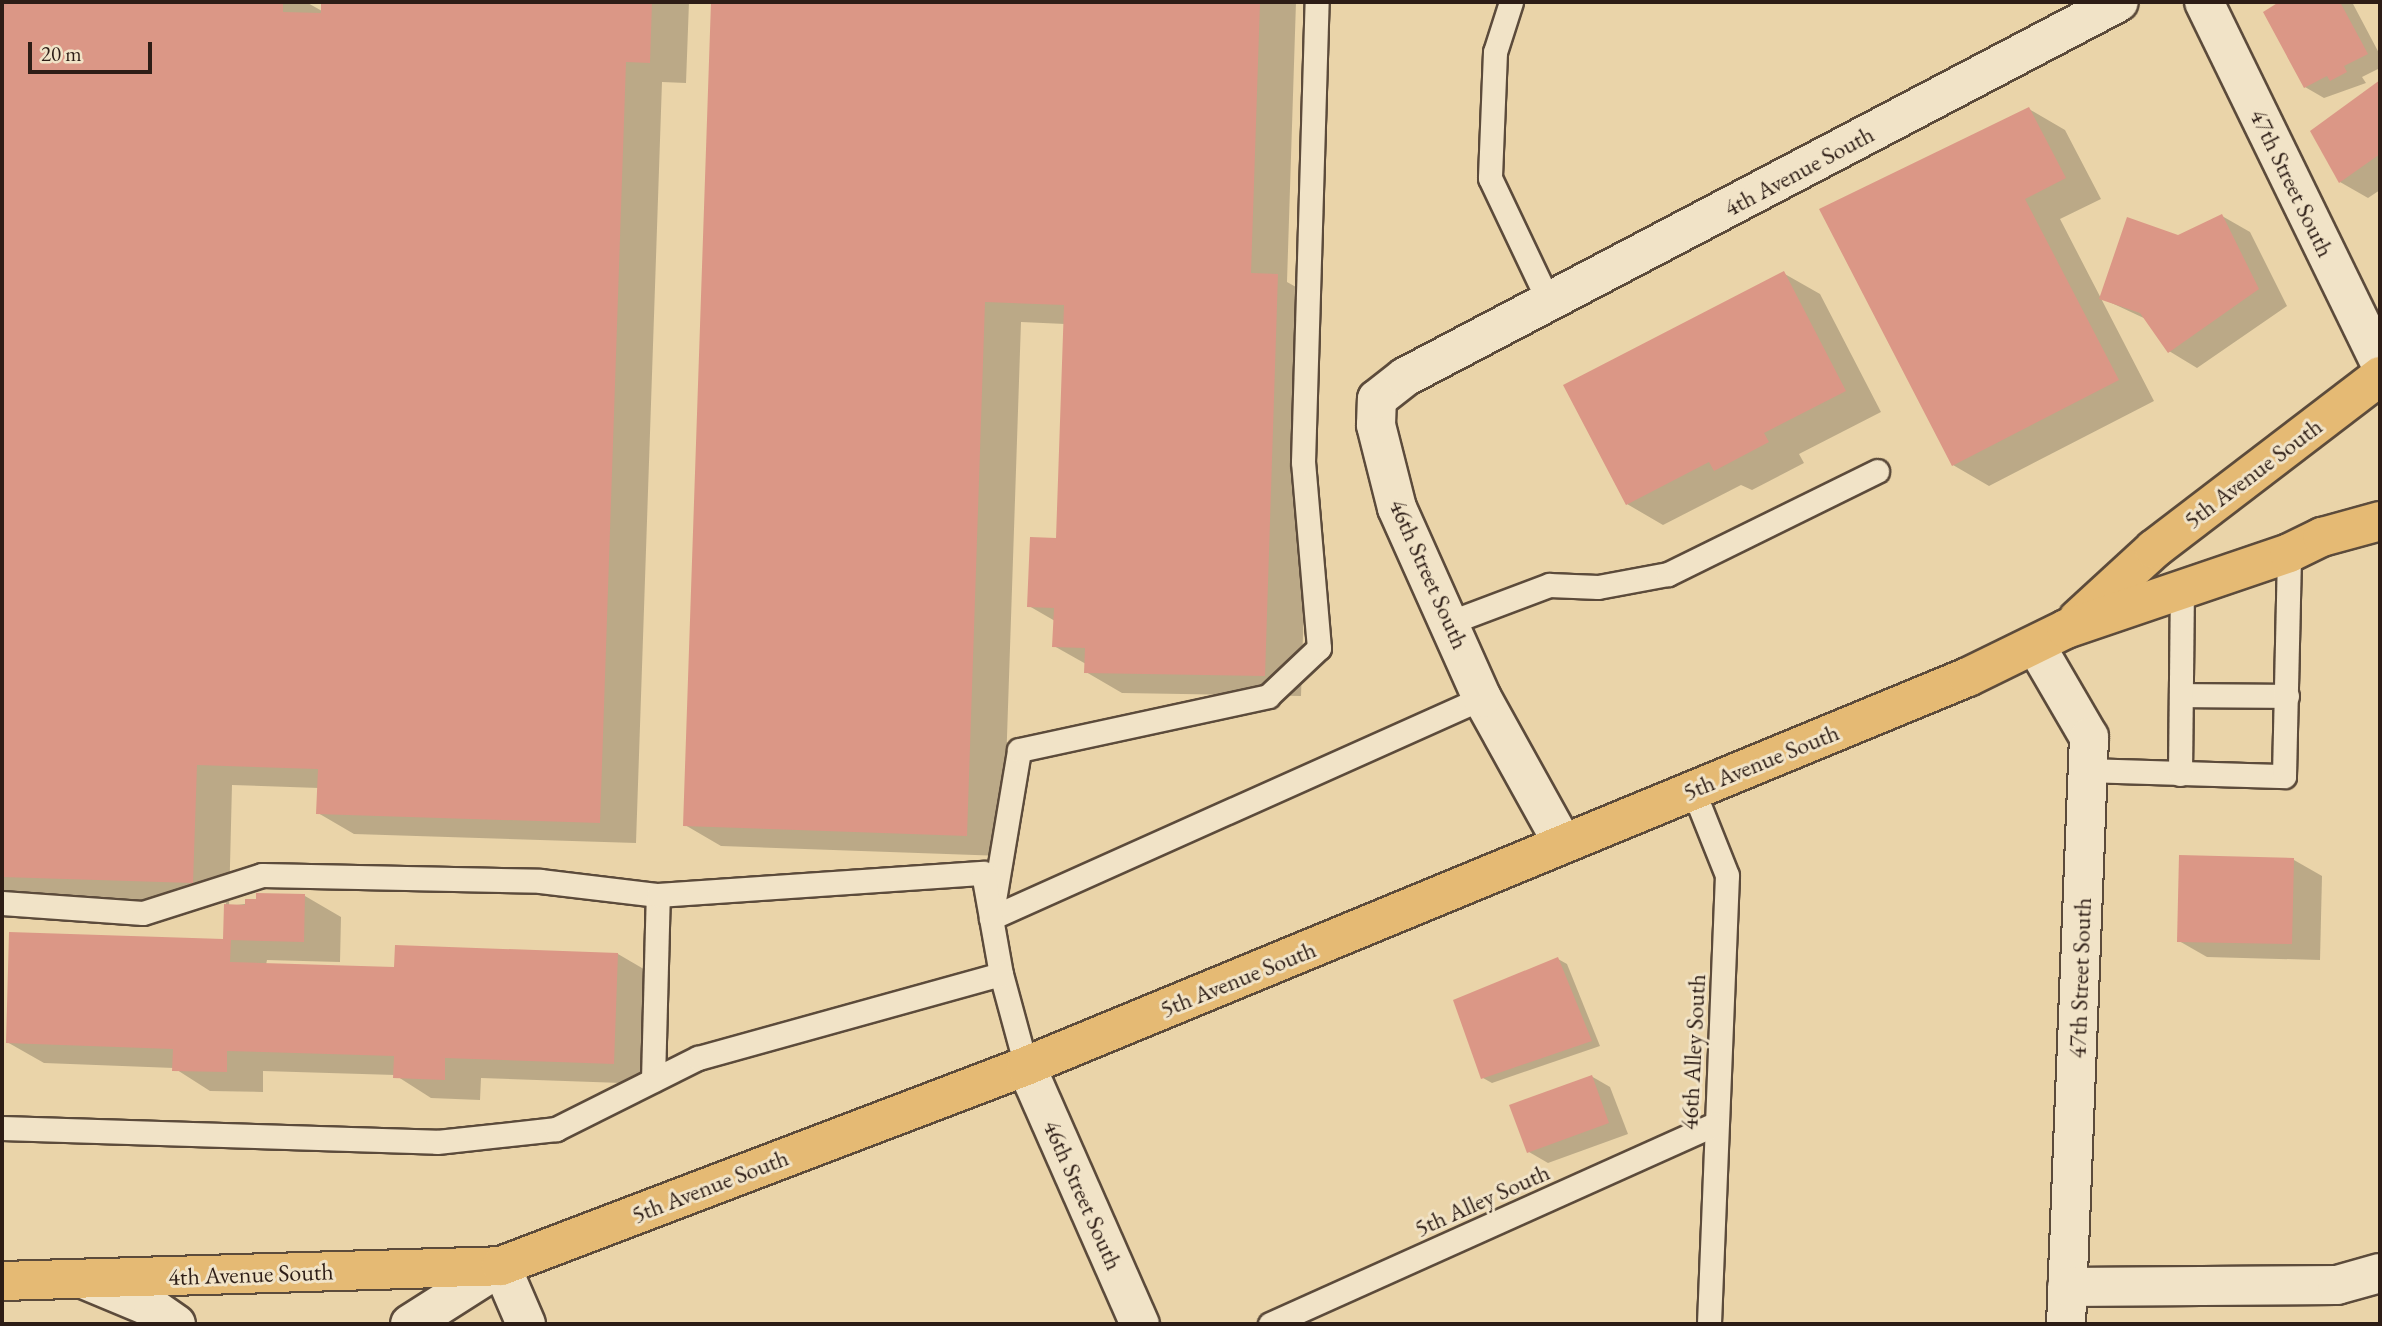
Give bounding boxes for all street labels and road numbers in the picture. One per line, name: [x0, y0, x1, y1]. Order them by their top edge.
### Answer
street label: 47th Street South: [2244, 104, 2340, 262]
street label: 4th Avenue South: [1719, 119, 1879, 223]
street label: 5th Avenue South: [2178, 412, 2328, 534]
street label: 46th Street South: [1383, 495, 1475, 653]
street label: 5th Avenue South: [1679, 718, 1843, 806]
street label: 47th Street South: [2063, 897, 2097, 1059]
street label: 5th Avenue South: [1156, 935, 1320, 1023]
street label: 46th Alley South: [1675, 973, 1711, 1131]
street label: 46th Street South: [1037, 1116, 1129, 1274]
street label: 5th Avenue South: [628, 1143, 792, 1229]
street label: 5th Alley South: [1410, 1157, 1554, 1243]
street label: 4th Avenue South: [168, 1257, 334, 1291]

